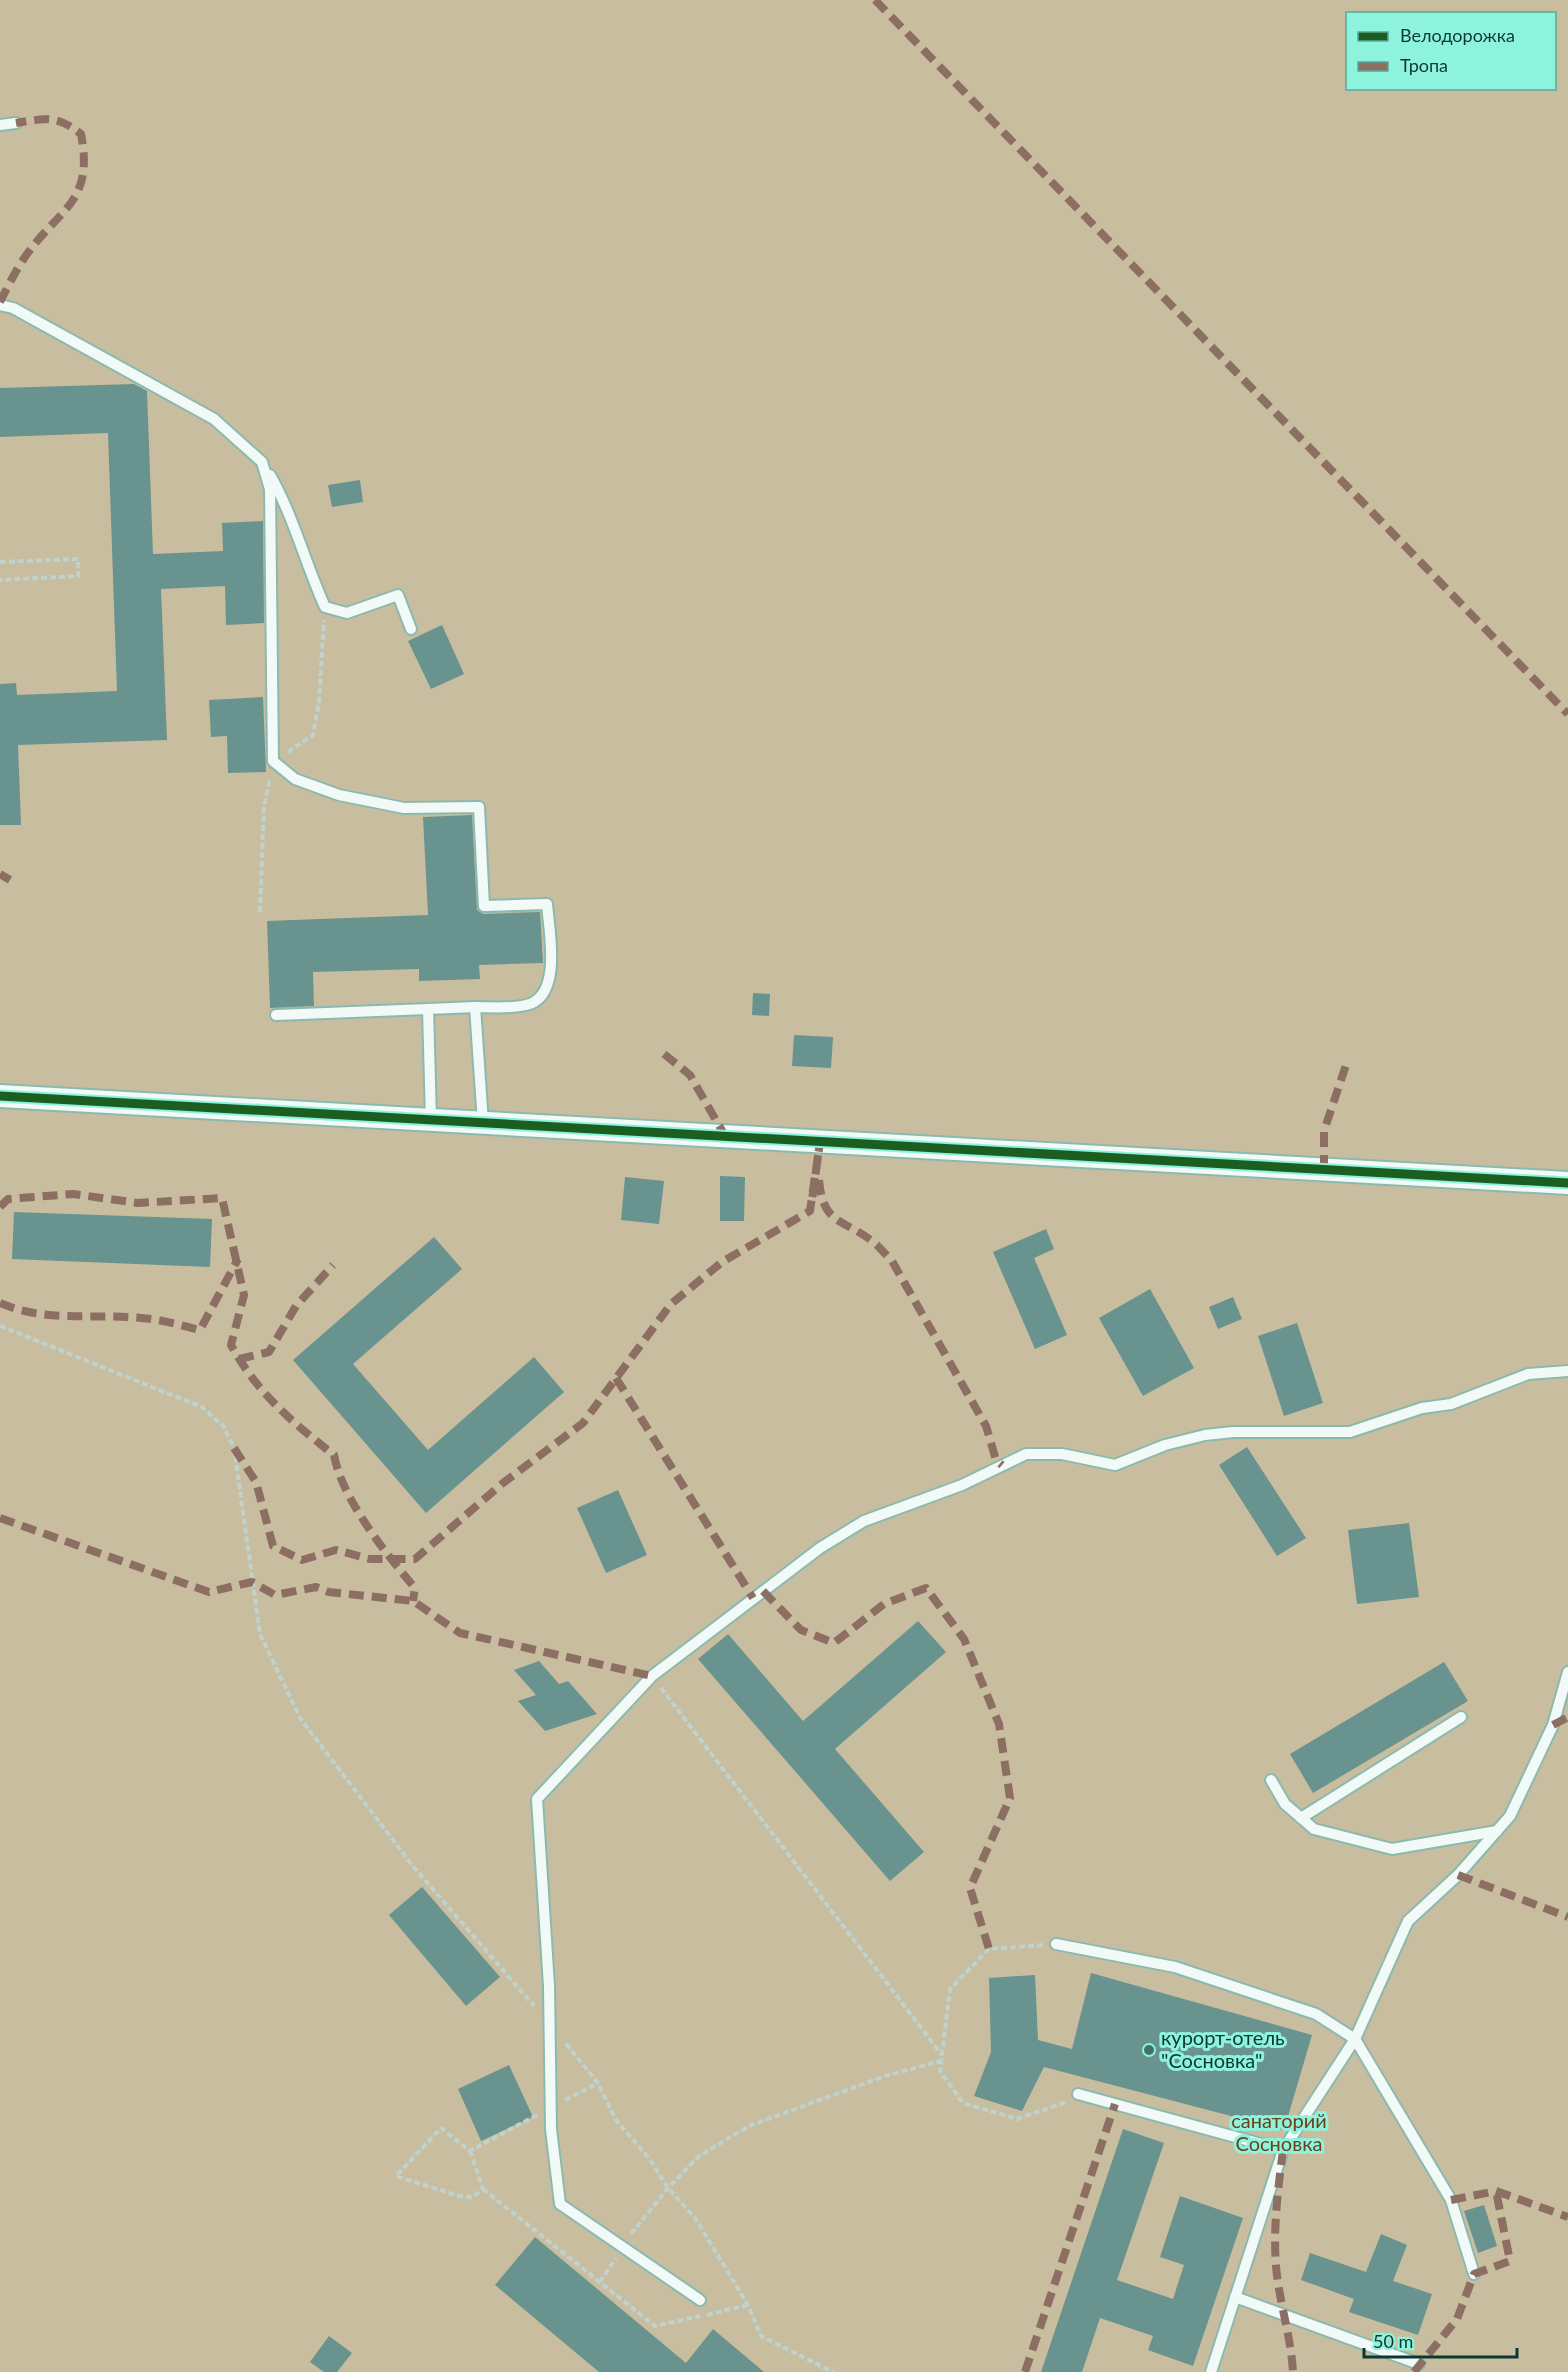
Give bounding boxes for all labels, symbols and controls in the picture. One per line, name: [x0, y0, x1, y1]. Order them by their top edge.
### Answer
legend: [1346, 12, 1556, 90]
text: Велодорожка: [1400, 24, 1515, 46]
text: Тропа: [1400, 54, 1448, 76]
place label: курорт-отель "Сосновка": [1161, 2025, 1285, 2072]
marker: курорт-отель "Сосновка": [1142, 2043, 1156, 2057]
park label: санаторий Сосновка: [1231, 2108, 1327, 2155]
scale bar: [1364, 2321, 1517, 2359]
text: 50 m: [1373, 2330, 1413, 2352]

